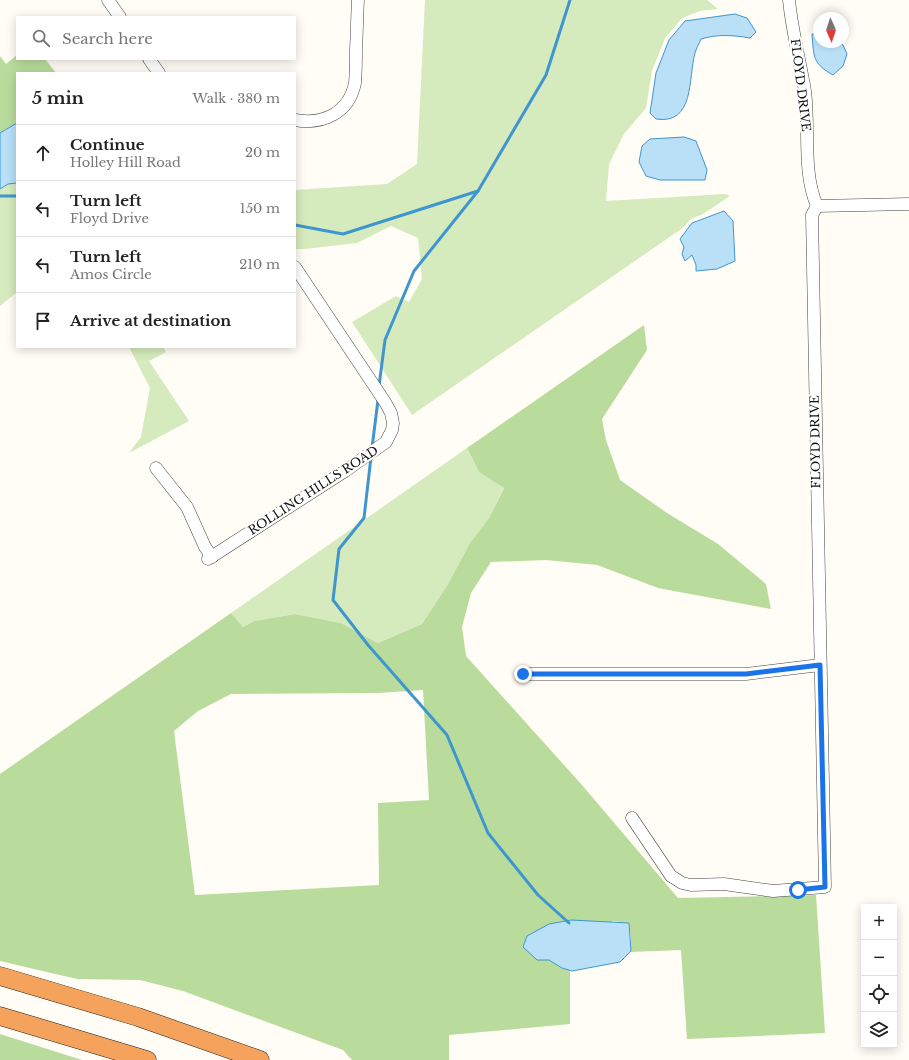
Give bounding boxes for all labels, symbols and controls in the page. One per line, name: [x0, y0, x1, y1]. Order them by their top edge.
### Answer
north arrow: [813, 12, 849, 48]
search box: [16, 16, 296, 60]
icon: search: [30, 27, 52, 49]
text: Search here: [62, 29, 153, 48]
street label: FLOYD DRIVE: [788, 38, 814, 133]
text: 5 min: [32, 88, 84, 109]
text: Walk · 380 m: [193, 90, 280, 107]
text: Continue: [70, 135, 145, 154]
icon: ahead: [32, 142, 54, 164]
text: 20 m: [245, 144, 280, 161]
text: Holley Hill Road: [70, 154, 181, 171]
text: Turn left: [70, 191, 141, 210]
icon: left: [32, 198, 54, 220]
text: 150 m: [240, 200, 280, 217]
text: Floyd Drive: [70, 210, 149, 227]
text: Turn left: [70, 247, 141, 266]
icon: left: [32, 254, 54, 276]
text: 210 m: [239, 256, 280, 273]
text: Amos Circle: [70, 266, 152, 283]
icon: arrive: [32, 310, 54, 332]
text: Arrive at destination: [70, 311, 231, 330]
street label: FLOYD DRIVE: [807, 395, 823, 489]
street label: ROLLING HILLS ROAD: [245, 442, 381, 538]
route end: [514, 665, 532, 683]
route start: [789, 881, 807, 899]
map controls: [861, 904, 897, 1048]
button: +: [861, 904, 897, 940]
button: −: [861, 940, 897, 976]
button: locate: [861, 976, 897, 1012]
button: layers: [861, 1012, 897, 1048]

